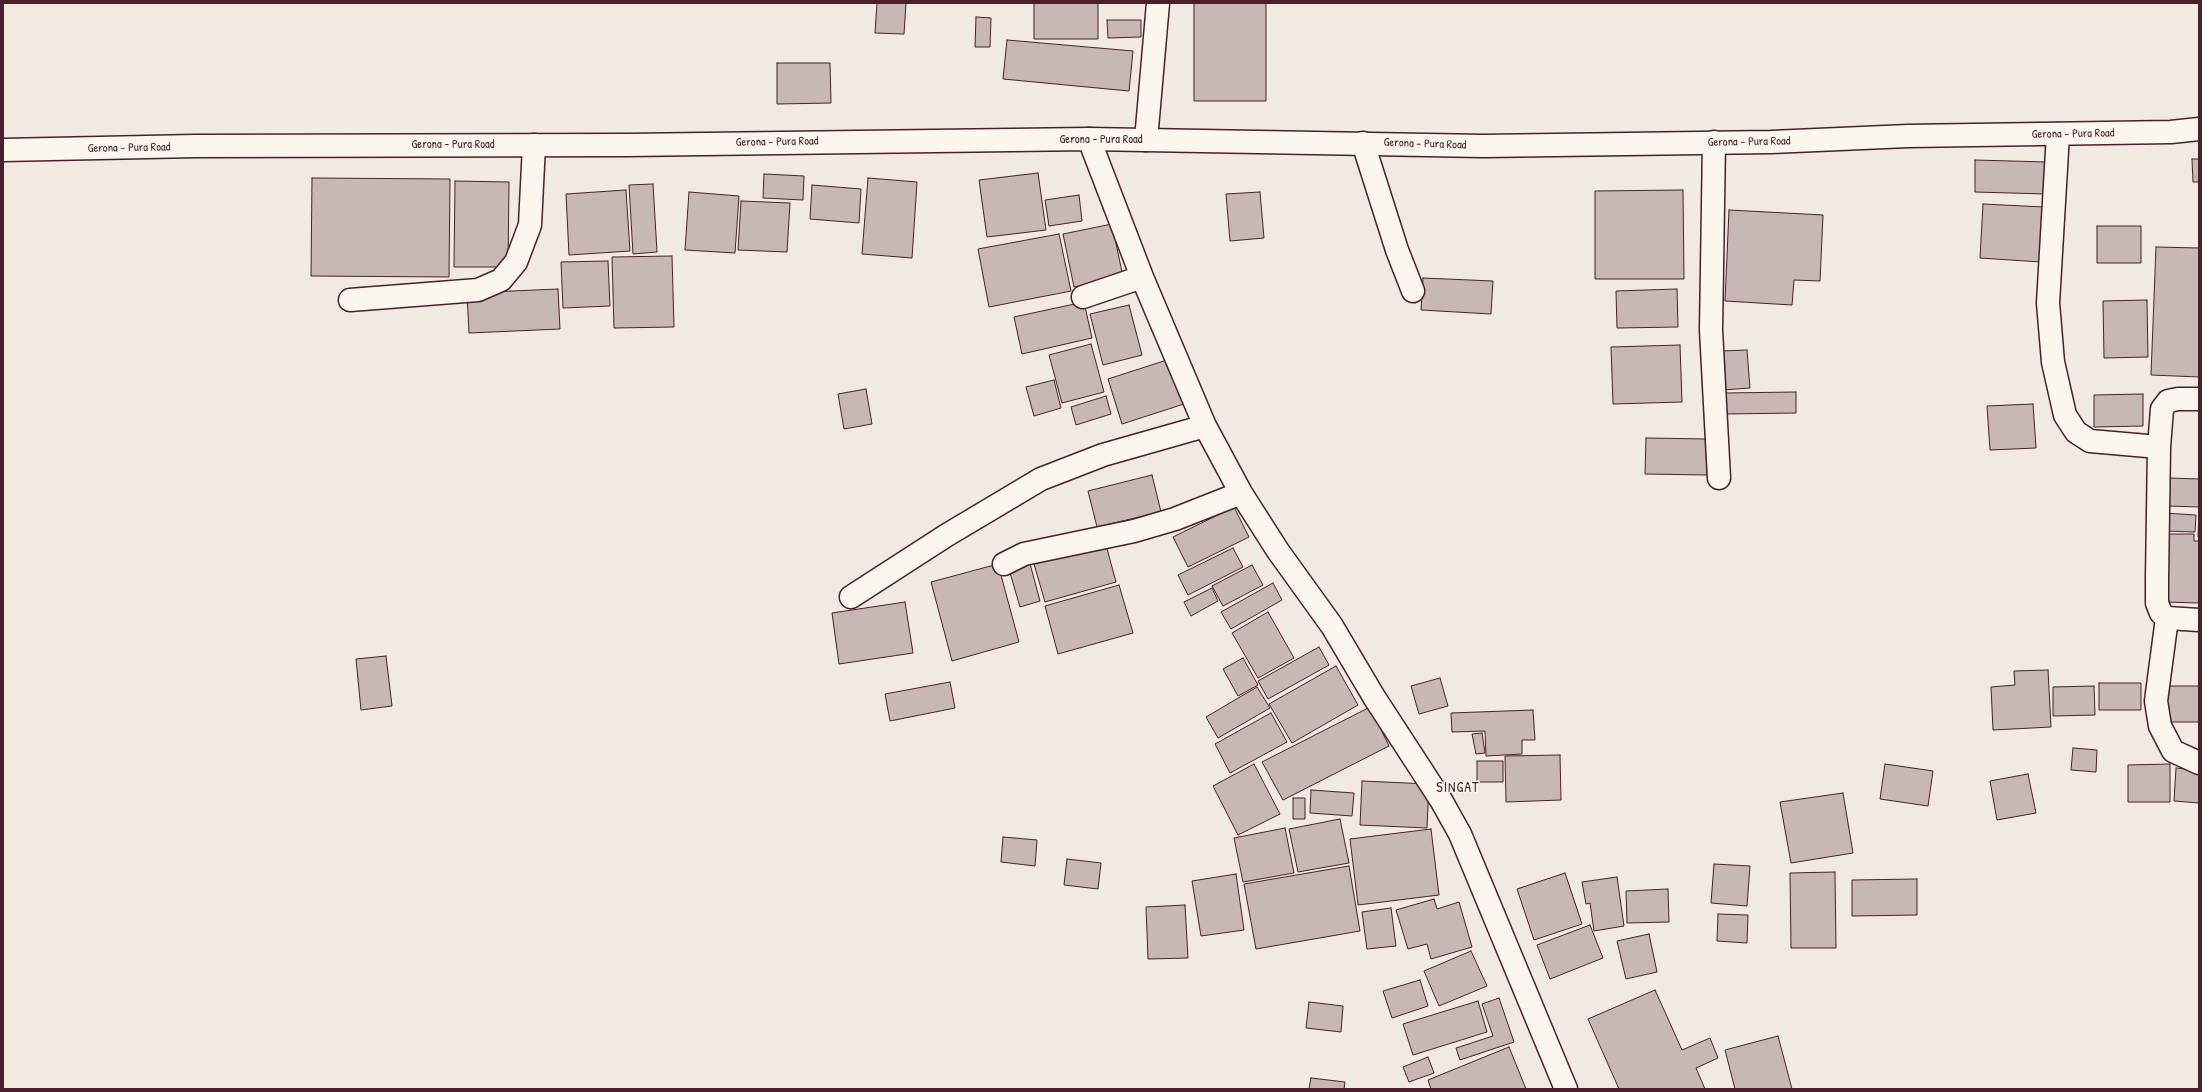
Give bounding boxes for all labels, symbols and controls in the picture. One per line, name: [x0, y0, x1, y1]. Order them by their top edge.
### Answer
street label: Gerona - Pura Road: [2031, 126, 2115, 142]
street label: Gerona - Pura Road: [1060, 133, 1142, 147]
street label: Gerona - Pura Road: [735, 134, 819, 150]
street label: Gerona - Pura Road: [1707, 134, 1791, 150]
street label: Gerona - Pura Road: [1383, 135, 1467, 153]
street label: Gerona - Pura Road: [412, 138, 494, 152]
street label: Gerona - Pura Road: [87, 140, 171, 156]
district label: SINGAT: [1436, 780, 1480, 796]

